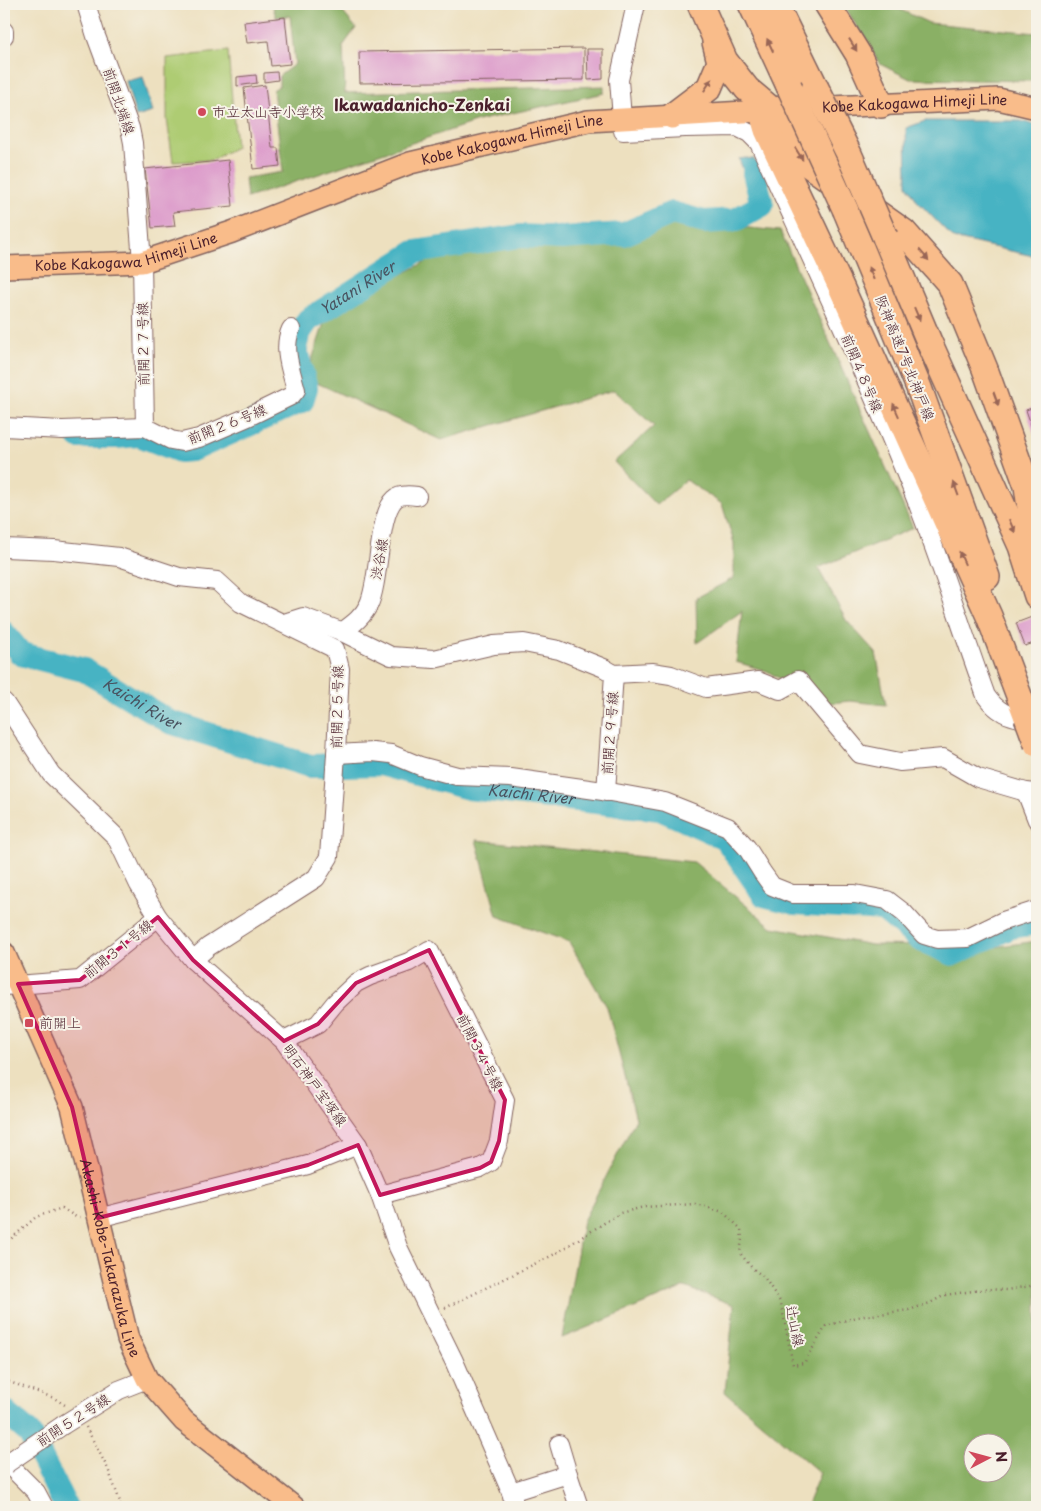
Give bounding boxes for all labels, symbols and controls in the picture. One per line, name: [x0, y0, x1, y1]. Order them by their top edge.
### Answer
one-way arrow: [765, 38, 773, 52]
one-way arrow: [848, 39, 857, 52]
street label: 前開北端線: [98, 64, 141, 137]
one-way arrow: [704, 78, 713, 92]
street label: Kobe Kakogawa Himeji Line: [821, 88, 1010, 117]
district label: Ikawadanicho-Zenkai: [334, 92, 510, 116]
place label: 市立太山寺小学校: [212, 101, 324, 122]
marker: 市立太山寺小学校: [196, 106, 208, 118]
street label: Kobe Kakogawa Himeji Line: [419, 109, 604, 170]
one-way arrow: [795, 147, 804, 160]
street label: Kobe Kakogawa Himeji Line: [35, 227, 220, 276]
one-way arrow: [919, 249, 930, 262]
water label: Yatani River: [315, 253, 401, 320]
one-way arrow: [867, 266, 875, 280]
street label: 阪神高速7号北神戸線: [871, 292, 940, 424]
street label: 前開２７号線: [131, 302, 154, 386]
one-way arrow: [914, 307, 922, 321]
street label: 前開４８号線: [836, 330, 889, 416]
one-way arrow: [992, 392, 1000, 407]
street label: 前開２６号線: [184, 398, 270, 449]
one-way arrow: [892, 403, 900, 417]
one-way arrow: [952, 482, 959, 497]
one-way arrow: [1008, 519, 1016, 533]
street label: 渋谷線: [365, 536, 392, 581]
one-way arrow: [958, 551, 966, 565]
street label: 前開２５号線: [325, 665, 348, 749]
water label: Kaichi River: [99, 671, 185, 735]
street label: 前開２９号線: [596, 690, 623, 776]
water label: Kaichi River: [487, 777, 578, 810]
street label: 前開３１号線: [78, 914, 157, 983]
street label: 前開３４号線: [452, 1010, 509, 1094]
place label: 前開上: [39, 1012, 81, 1033]
marker: 前開上: [23, 1017, 35, 1029]
street label: 明石神戸宝塚線: [278, 1039, 353, 1131]
street label: Akashi-Kobe-Takarazuka Line: [75, 1156, 146, 1361]
street label: 辻山線: [781, 1303, 810, 1349]
street label: 前開５２号線: [32, 1388, 114, 1451]
north arrow: [964, 1434, 1014, 1484]
text: N: [990, 1450, 1012, 1463]

